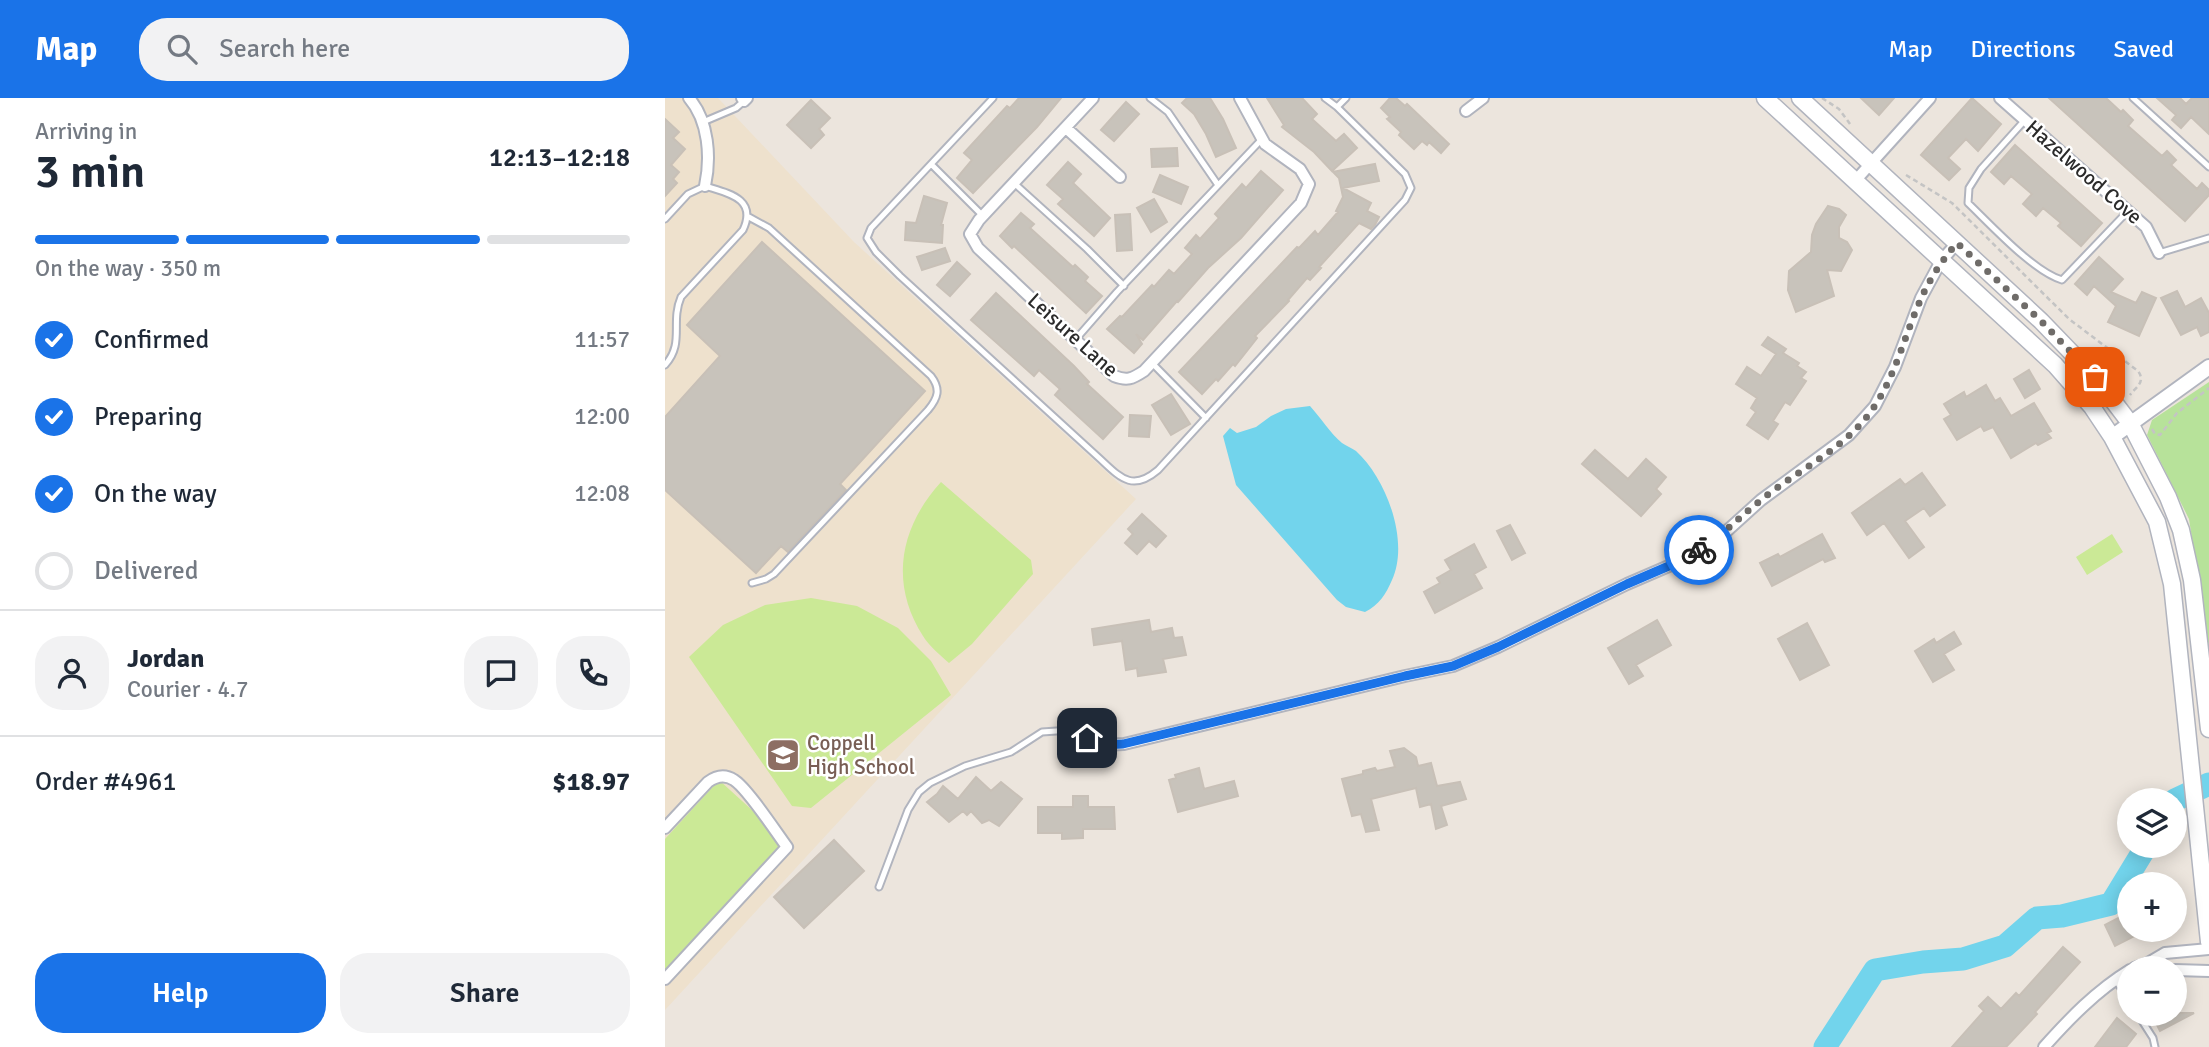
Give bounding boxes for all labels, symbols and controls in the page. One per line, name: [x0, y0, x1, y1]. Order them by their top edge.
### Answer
search box: [139, 18, 629, 81]
text: Map: [35, 29, 97, 70]
icon: search: [163, 30, 201, 68]
text: Search here: [219, 33, 350, 65]
text: Map: [1888, 34, 1933, 64]
text: Directions: [1971, 34, 2076, 64]
text: Saved: [2114, 34, 2174, 64]
street label: Hazelwood Cove: [2020, 114, 2148, 230]
text: Arriving in: [35, 117, 137, 146]
text: 12:13–12:18: [489, 142, 630, 174]
text: 3 min: [35, 144, 145, 200]
text: On the way · 350 m: [35, 254, 221, 283]
street label: Leisure Lane: [1022, 287, 1124, 383]
icon: check: [35, 321, 73, 359]
text: Confirmed: [94, 324, 209, 356]
text: 11:57: [574, 325, 630, 354]
pin: [2065, 347, 2125, 407]
icon: bag: [2076, 358, 2114, 396]
icon: check: [35, 398, 73, 436]
text: Preparing: [94, 401, 202, 433]
text: 12:00: [574, 402, 630, 431]
icon: check: [35, 475, 73, 513]
text: On the way: [94, 478, 217, 510]
text: 12:08: [574, 479, 630, 508]
courier: [1664, 515, 1734, 585]
icon: bike: [1680, 531, 1718, 569]
text: Delivered: [94, 555, 199, 587]
button: person: [35, 636, 109, 710]
button: chat: [464, 636, 538, 710]
button: phone: [556, 636, 630, 710]
text: Jordan: [127, 643, 204, 675]
text: Courier · 4.7: [127, 675, 248, 704]
pin: [1057, 708, 1117, 768]
icon: home: [1068, 719, 1106, 757]
place label: Coppell High School: [807, 730, 915, 780]
school or university icon: Coppell High School: [764, 736, 802, 774]
text: Order #4961: [35, 766, 176, 798]
text: $18.97: [552, 766, 630, 798]
map controls: [2117, 788, 2187, 1026]
button: layers: [2117, 788, 2187, 858]
button: +: [2117, 872, 2187, 942]
button: Help: [35, 953, 326, 1033]
button: Share: [340, 953, 630, 1033]
button: −: [2117, 956, 2187, 1026]

